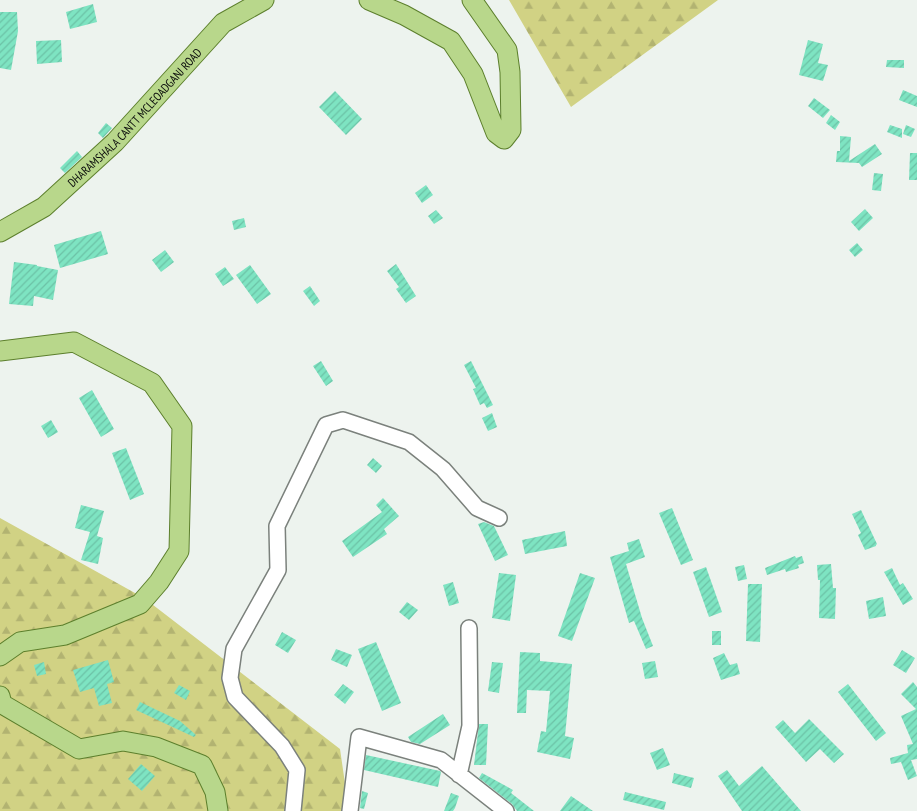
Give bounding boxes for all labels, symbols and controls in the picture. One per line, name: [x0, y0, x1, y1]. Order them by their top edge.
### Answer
street label: DHARAMSHALA CANTT MCLEOADGANJ ROAD: [64, 45, 204, 190]

